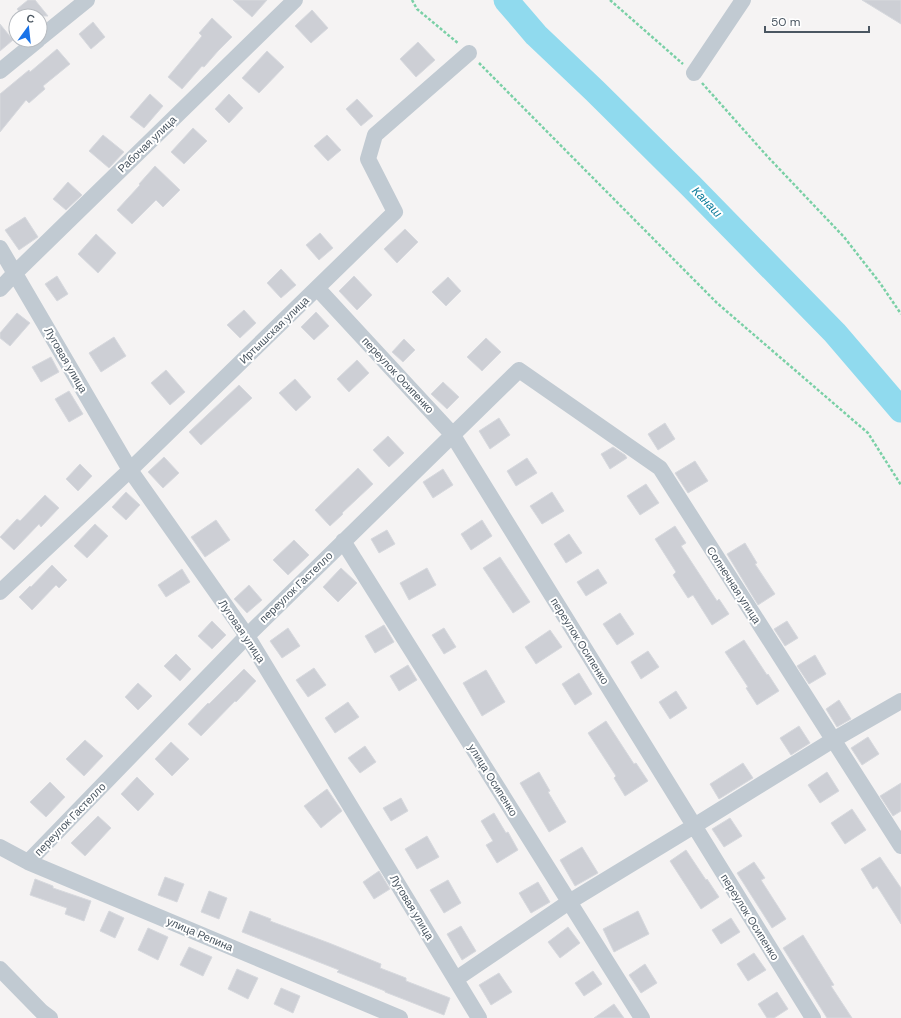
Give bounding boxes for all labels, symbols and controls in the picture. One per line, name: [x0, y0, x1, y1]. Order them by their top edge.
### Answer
north arrow: [8, 8, 48, 48]
scale bar: [765, 8, 869, 34]
text: С: [25, 11, 36, 26]
text: 50 m: [771, 14, 800, 30]
street label: Рабочая улица: [115, 112, 180, 176]
water label: Канаш: [688, 183, 726, 221]
street label: Иртышская улица: [236, 293, 312, 367]
street label: Луговая улица: [42, 325, 91, 396]
street label: переулок Осипенко: [359, 334, 437, 416]
street label: Солнечная улица: [704, 544, 765, 627]
street label: переулок Гастелло: [256, 548, 336, 626]
street label: переулок Осипенко: [548, 595, 612, 687]
street label: Луговая улица: [216, 597, 269, 666]
street label: улица Осипенко: [465, 741, 521, 819]
street label: переулок Гастелло: [31, 779, 109, 859]
street label: переулок Осипенко: [718, 871, 782, 963]
street label: Луговая улица: [387, 872, 437, 943]
street label: улица Репина: [165, 914, 236, 955]

